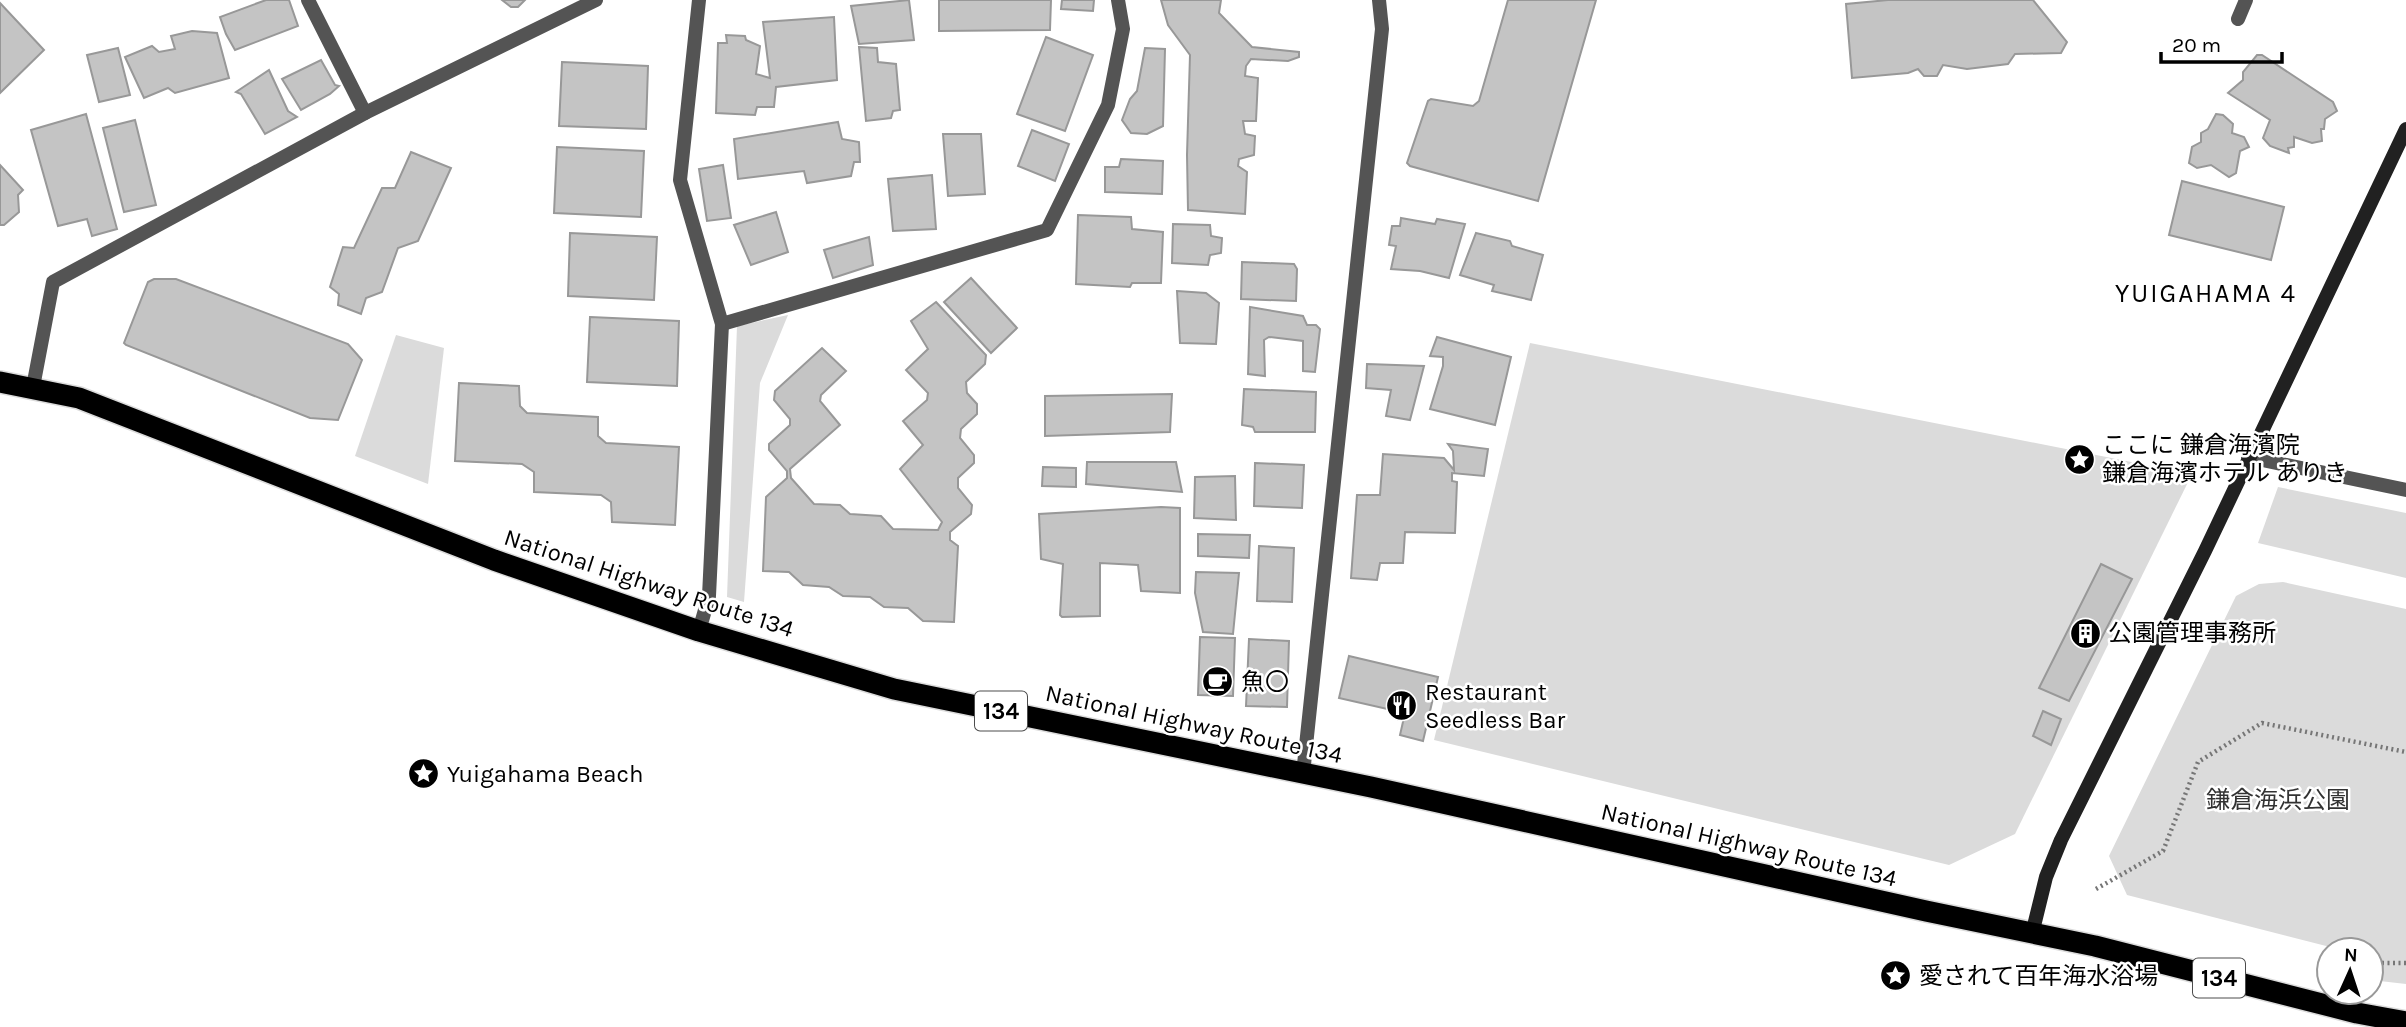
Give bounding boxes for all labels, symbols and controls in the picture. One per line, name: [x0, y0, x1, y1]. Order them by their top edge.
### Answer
scale bar: [2161, 21, 2282, 65]
text: 20 m: [2172, 33, 2221, 57]
district label: YUIGAHAMA 4: [2115, 278, 2297, 309]
place label: ここに 鎌倉海濱院 鎌倉海濱ホテル ありき: [2102, 431, 2348, 487]
place icon: ここに 鎌倉海濱院 鎌倉海濱ホテル ありき: [2062, 442, 2096, 476]
street label: National Highway Route 134: [501, 523, 797, 643]
building icon: 公園管理事務所: [2068, 616, 2102, 650]
place label: 公園管理事務所: [2108, 619, 2276, 647]
cafe icon: 魚〇: [1201, 665, 1235, 699]
place label: 魚〇: [1241, 668, 1289, 696]
place label: Restaurant Seedless Bar: [1425, 678, 1565, 734]
street label: National Highway Route 134: [1043, 679, 1345, 769]
restaurant icon: Restaurant Seedless Bar: [1385, 689, 1419, 723]
road number: 134: [975, 692, 1027, 730]
place icon: Yuigahama Beach: [407, 757, 441, 791]
place label: Yuigahama Beach: [447, 760, 643, 788]
park label: 鎌倉海浜公園: [2206, 786, 2350, 814]
street label: National Highway Route 134: [1598, 797, 1900, 893]
north arrow: [2315, 936, 2385, 1006]
text: N: [2343, 944, 2358, 966]
place icon: 愛されて百年海水浴場: [1879, 959, 1913, 993]
road number: 134: [2193, 959, 2245, 998]
place label: 愛されて百年海水浴場: [1919, 962, 2158, 990]

